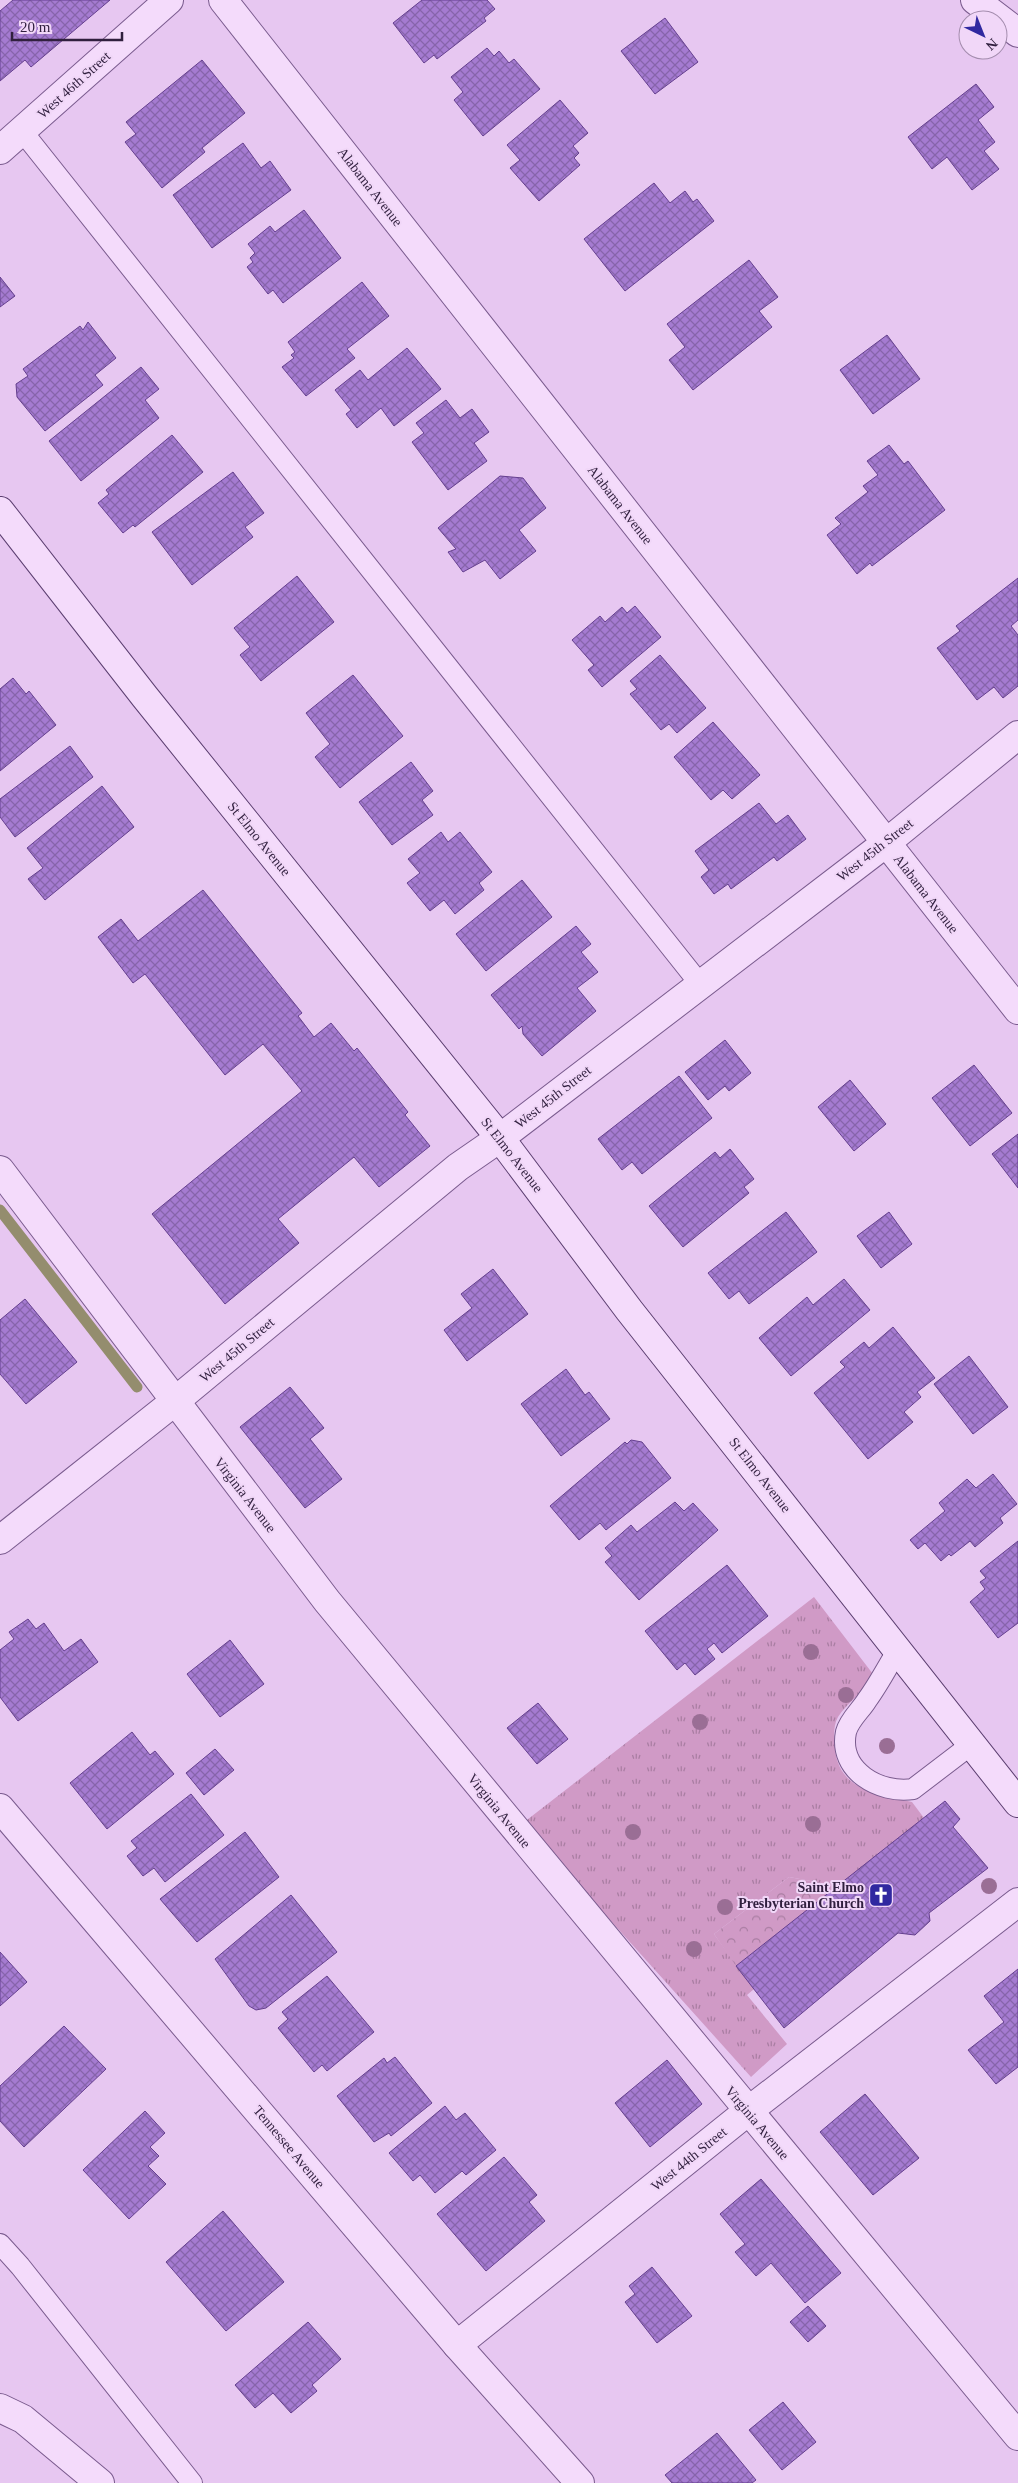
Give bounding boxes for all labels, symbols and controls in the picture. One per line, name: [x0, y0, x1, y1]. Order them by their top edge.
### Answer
scale bar: [12, 10, 122, 42]
north arrow: [958, 10, 1008, 60]
text: 20 m: [20, 19, 51, 35]
text: N: [983, 35, 1000, 53]
street label: West 46th Street: [35, 49, 113, 121]
street label: Alabama Avenue: [335, 145, 405, 229]
street label: Alabama Avenue: [585, 463, 655, 547]
street label: St Elmo Avenue: [225, 799, 293, 879]
street label: West 45th Street: [834, 816, 916, 884]
street label: Alabama Avenue: [891, 852, 961, 936]
street label: West 45th Street: [512, 1063, 594, 1131]
street label: St Elmo Avenue: [478, 1115, 546, 1195]
street label: West 45th Street: [197, 1315, 277, 1385]
street label: St Elmo Avenue: [726, 1435, 794, 1515]
street label: Virginia Avenue: [211, 1455, 279, 1535]
street label: Virginia Avenue: [465, 1771, 533, 1851]
place label: Saint Elmo Presbyterian Church: [738, 1880, 864, 1911]
church icon: Saint Elmo Presbyterian Church: [868, 1882, 894, 1908]
street label: Virginia Avenue: [722, 2083, 792, 2163]
street label: Tennessee Avenue: [250, 2103, 328, 2191]
street label: West 44th Street: [648, 2124, 730, 2194]

